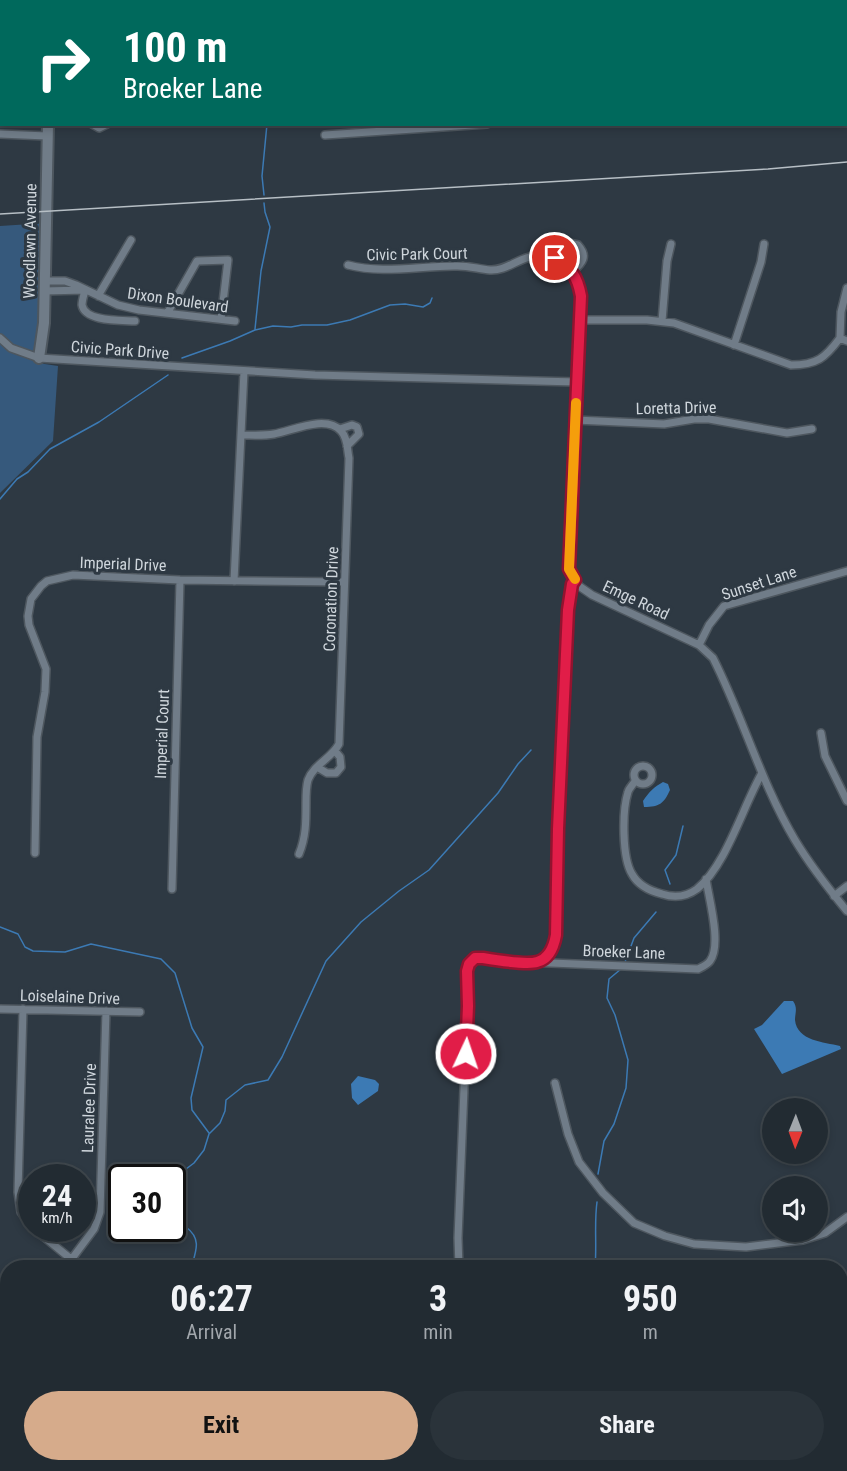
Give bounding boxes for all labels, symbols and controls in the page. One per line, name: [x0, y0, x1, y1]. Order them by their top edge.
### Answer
text: 100 m: [123, 23, 228, 72]
icon: right: [24, 24, 102, 102]
text: Broeker Lane: [123, 73, 262, 105]
street label: Woodlawn Avenue: [19, 183, 41, 299]
pin: [529, 232, 580, 283]
icon: arrive: [538, 241, 571, 274]
street label: Civic Park Court: [366, 244, 468, 264]
street label: Dixon Boulevard: [126, 284, 230, 316]
street label: Civic Park Drive: [70, 337, 170, 363]
street label: Loretta Drive: [636, 398, 716, 418]
street label: Coronation Drive: [320, 546, 342, 652]
street label: Imperial Drive: [79, 553, 167, 575]
street label: Sunset Lane: [719, 562, 799, 604]
street label: Emge Road: [600, 576, 672, 624]
street label: Imperial Court: [151, 689, 173, 779]
street label: Broeker Lane: [582, 941, 666, 963]
street label: Loiselaine Drive: [20, 986, 120, 1008]
position arrow: [434, 1022, 498, 1086]
street label: Lauralee Drive: [78, 1063, 100, 1153]
north arrow: [762, 1098, 828, 1164]
map controls: [762, 1098, 828, 1242]
speed limit sign: 30: [108, 1164, 186, 1242]
button: sound: [762, 1176, 828, 1242]
text: 24: [42, 1178, 72, 1213]
text: km/h: [42, 1209, 72, 1227]
text: 06:27: [170, 1278, 253, 1320]
text: 3: [429, 1278, 447, 1320]
text: 950: [623, 1278, 678, 1320]
text: Arrival: [186, 1320, 237, 1344]
text: min: [423, 1320, 453, 1344]
text: m: [643, 1320, 658, 1344]
button: Exit: [24, 1391, 418, 1460]
button: Share: [430, 1391, 824, 1460]

